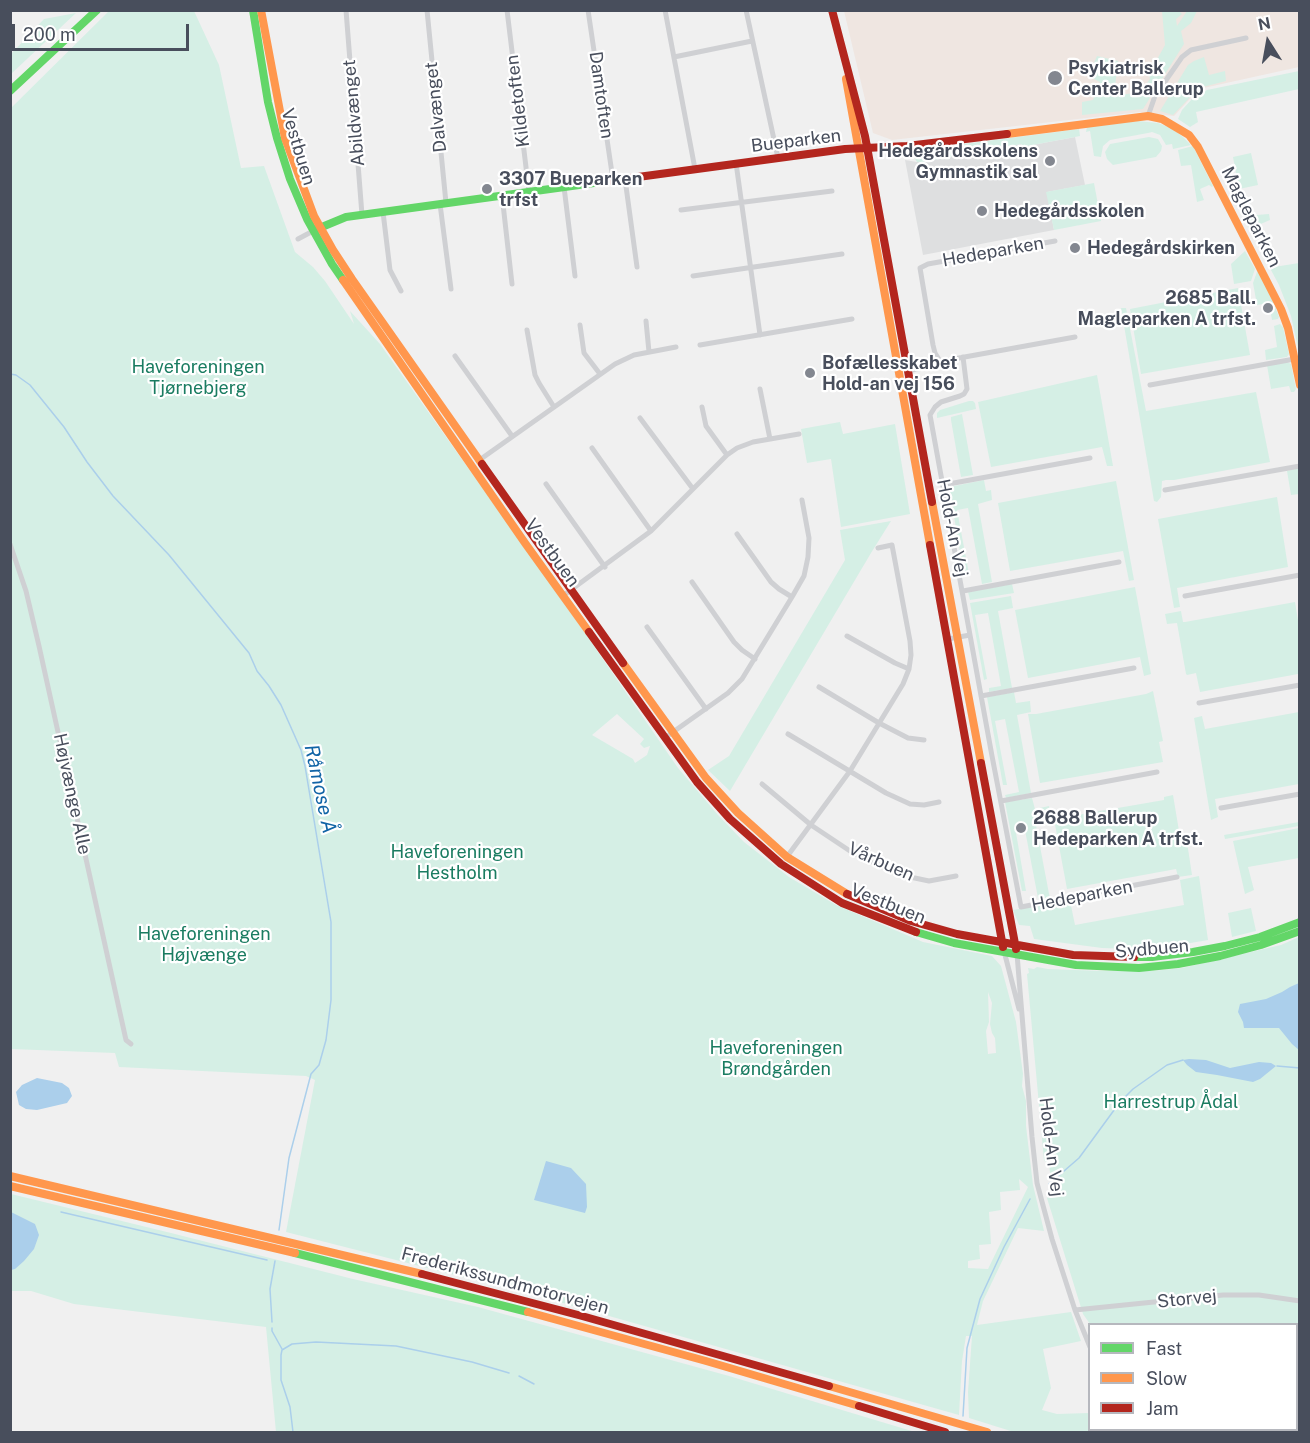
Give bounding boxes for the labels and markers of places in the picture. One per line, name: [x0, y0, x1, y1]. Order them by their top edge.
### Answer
place label: Psykiatrisk Center Ballerup: [1068, 57, 1204, 100]
marker: Psykiatrisk Center Ballerup: [1046, 69, 1064, 87]
place label: Hedegårdsskolens Gymnastik sal: [878, 140, 1038, 182]
marker: Hedegårdsskolens Gymnastik sal: [1043, 154, 1057, 168]
place label: 3307 Bueparken trfst: [499, 168, 642, 210]
marker: 3307 Bueparken trfst: [480, 182, 494, 196]
place label: Hedegårdsskolen: [994, 200, 1144, 222]
marker: Hedegårdsskolen: [975, 204, 989, 218]
place label: Hedegårdskirken: [1087, 237, 1235, 259]
marker: Hedegårdskirken: [1068, 241, 1082, 255]
place label: 2685 Ball. Magleparken A trfst.: [1077, 287, 1256, 330]
marker: 2685 Ball. Magleparken A trfst.: [1261, 301, 1275, 315]
place label: Bofællesskabet Hold-an vej 156: [822, 352, 957, 394]
marker: Bofællesskabet Hold-an vej 156: [803, 366, 817, 380]
place label: 2688 Ballerup Hedeparken A trfst.: [1033, 807, 1203, 850]
marker: 2688 Ballerup Hedeparken A trfst.: [1014, 821, 1028, 835]

